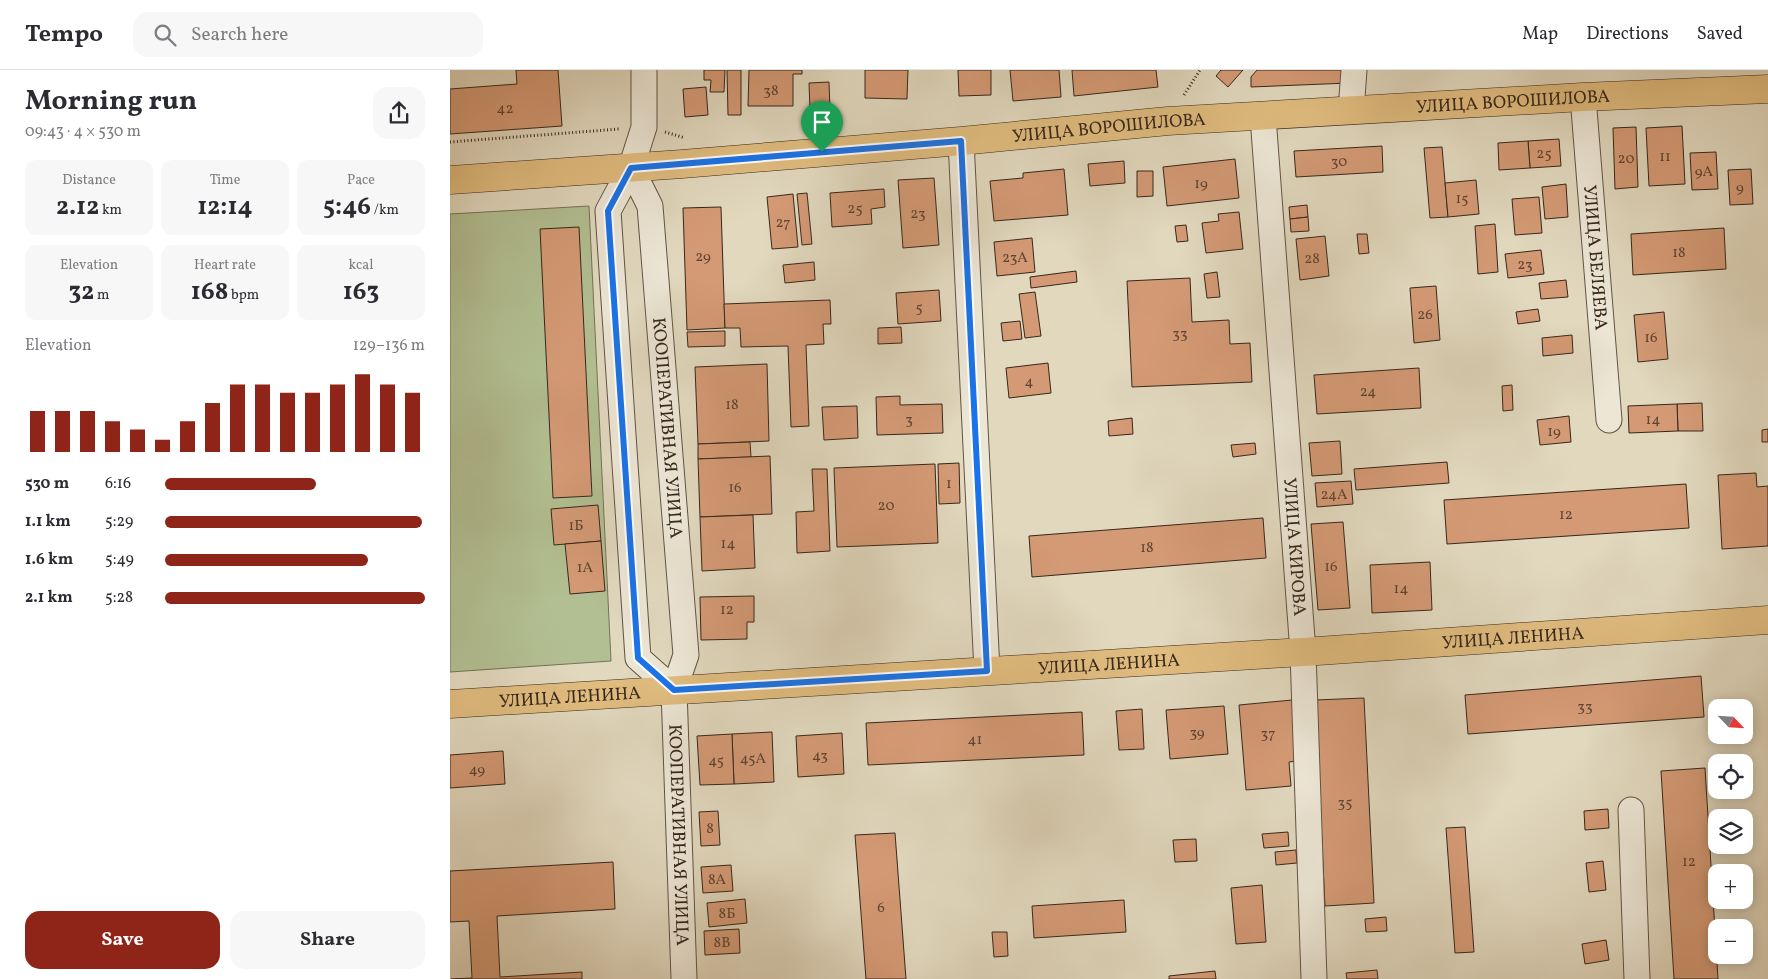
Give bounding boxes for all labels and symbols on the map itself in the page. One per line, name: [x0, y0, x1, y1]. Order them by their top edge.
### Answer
house number: 38: [763, 81, 779, 102]
street label: УЛИЦА ВОРОШИЛОВА: [1415, 85, 1611, 121]
house number: 42: [496, 99, 514, 120]
pin: [801, 101, 843, 152]
street label: УЛИЦА ВОРОШИЛОВА: [1011, 108, 1207, 150]
house number: 25: [1536, 144, 1552, 165]
house number: 11: [1659, 147, 1671, 168]
house number: 20: [1618, 149, 1634, 170]
house number: 30: [1331, 152, 1347, 173]
house number: 9А: [1695, 162, 1714, 183]
house number: 19: [1194, 174, 1208, 195]
house number: 9: [1736, 178, 1744, 199]
street label: УЛИЦА БЕЛЯЕВА: [1576, 184, 1613, 332]
house number: 15: [1455, 189, 1469, 210]
house number: 25: [847, 199, 863, 220]
house number: 23: [910, 204, 926, 225]
house number: 27: [776, 213, 790, 234]
house number: 18: [1672, 243, 1686, 264]
house number: 29: [695, 247, 711, 268]
house number: 23А: [1002, 248, 1028, 269]
house number: 28: [1304, 249, 1320, 270]
house number: 23: [1517, 255, 1533, 276]
house number: 5: [915, 298, 923, 319]
house number: 26: [1417, 305, 1433, 326]
street label: КООПЕРАТИВНАЯ УЛИЦА: [645, 316, 688, 540]
house number: 33: [1172, 324, 1188, 345]
house number: 16: [1644, 328, 1658, 349]
house number: 4: [1025, 372, 1034, 393]
house number: 24: [1360, 382, 1376, 403]
house number: 18: [725, 395, 739, 416]
house number: 3: [905, 410, 913, 431]
house number: 14: [1646, 410, 1660, 431]
house number: 19: [1547, 422, 1561, 443]
house number: 1: [946, 474, 952, 495]
street label: УЛИЦА КИРОВА: [1276, 477, 1311, 617]
house number: 16: [728, 478, 742, 499]
house number: 24А: [1320, 485, 1348, 506]
house number: 20: [878, 496, 894, 517]
house number: 12: [1559, 505, 1573, 526]
house number: 1Б: [568, 516, 584, 537]
house number: 14: [721, 534, 735, 555]
house number: 18: [1140, 538, 1154, 559]
house number: 16: [1324, 557, 1338, 578]
house number: 1А: [577, 558, 594, 579]
house number: 14: [1394, 579, 1408, 600]
house number: 12: [720, 600, 734, 621]
street label: УЛИЦА ЛЕНИНА: [1441, 622, 1585, 656]
street label: УЛИЦА ЛЕНИНА: [1037, 649, 1181, 682]
street label: УЛИЦА ЛЕНИНА: [498, 681, 642, 715]
house number: 33: [1577, 697, 1593, 718]
north arrow: [1708, 699, 1752, 744]
house number: 39: [1189, 723, 1205, 744]
street label: КООПЕРАТИВНАЯ УЛИЦА: [661, 724, 694, 947]
house number: 37: [1261, 724, 1275, 745]
house number: 41: [968, 730, 982, 751]
house number: 43: [812, 746, 828, 767]
house number: 45А: [740, 749, 767, 770]
house number: 45: [708, 751, 724, 772]
house number: 49: [469, 760, 485, 781]
house number: 35: [1338, 793, 1352, 814]
house number: 8: [706, 819, 714, 840]
house number: 12: [1682, 852, 1696, 873]
house number: 8А: [708, 870, 727, 891]
house number: 6: [877, 898, 885, 919]
house number: 8Б: [719, 904, 735, 925]
house number: 8В: [714, 933, 730, 954]

